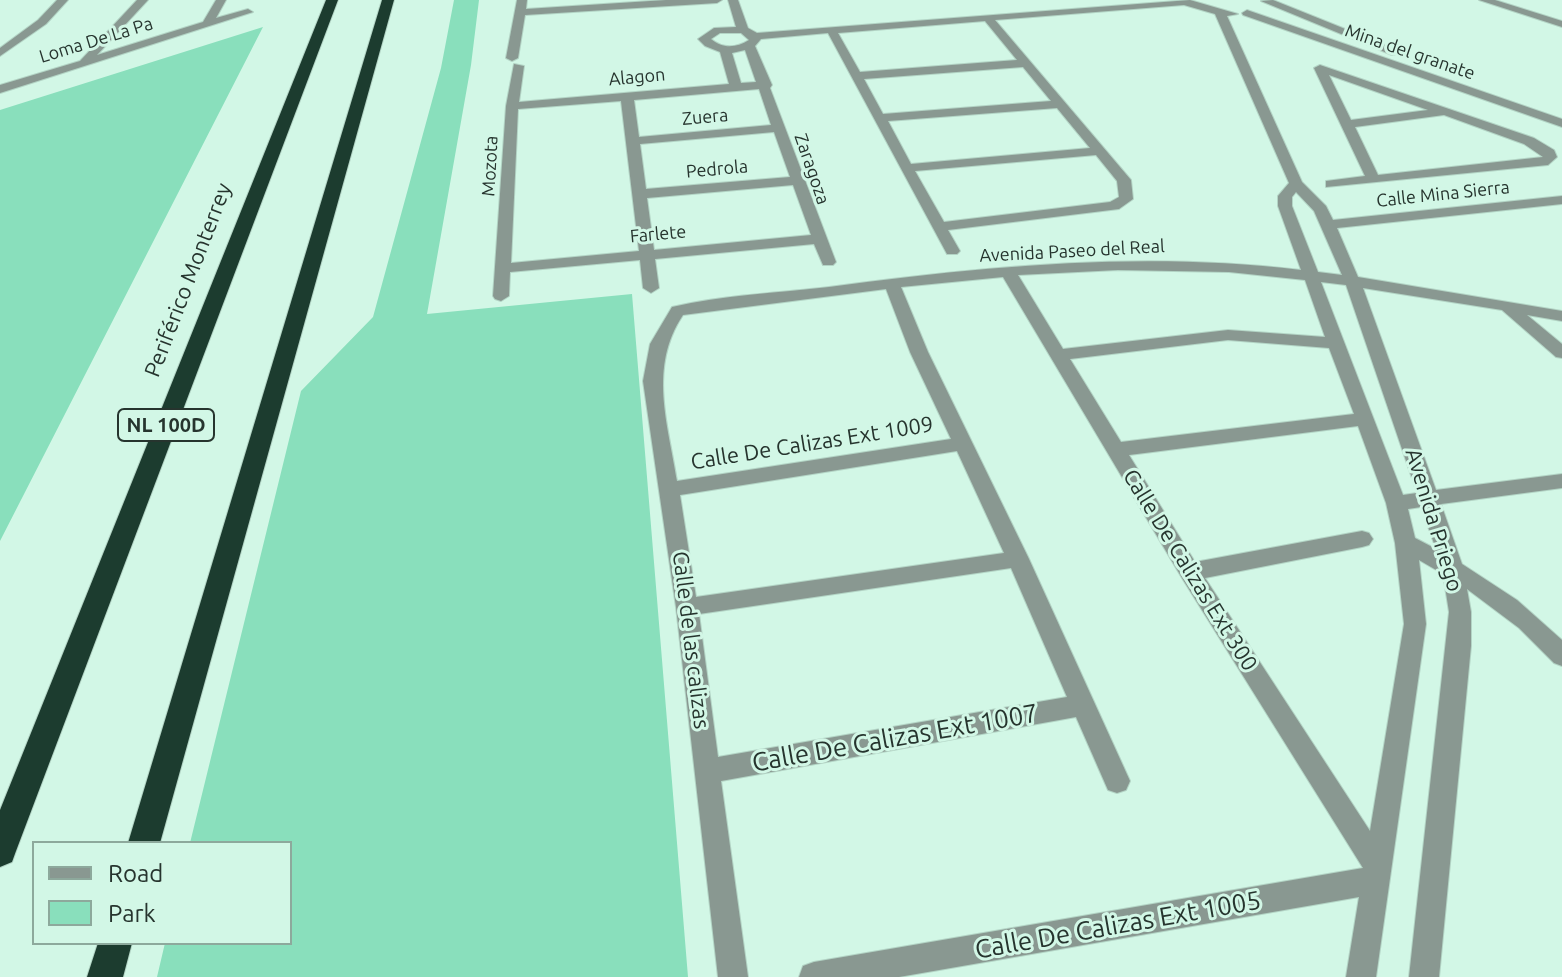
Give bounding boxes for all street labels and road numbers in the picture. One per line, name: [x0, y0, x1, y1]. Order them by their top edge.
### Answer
street label: Loma De La Pa: [37, 12, 155, 68]
street label: Mina del granate: [1342, 20, 1478, 84]
street label: Alagon: [608, 64, 666, 90]
street label: Zuera: [681, 104, 729, 130]
street label: Zaragoza: [790, 131, 834, 207]
street label: Mozota: [478, 135, 502, 197]
street label: Pedrola: [685, 156, 749, 182]
street label: Calle Mina Sierra: [1375, 176, 1511, 212]
street label: Periférico Monterrey: [139, 179, 237, 381]
street label: Farlete: [629, 221, 687, 247]
street label: Avenida Paseo del Real: [979, 235, 1165, 267]
road number: NL 100D: [118, 409, 214, 441]
street label: Calle De Calizas Ext 1009: [689, 411, 935, 475]
street label: Avenida Priego: [1400, 445, 1468, 595]
street label: Calle De Calizas Ext 300: [1117, 464, 1263, 676]
street label: Calle de las calizas: [667, 550, 715, 730]
street label: Calle De Calizas Ext 1007: [750, 697, 1040, 779]
street label: Calle De Calizas Ext 1005: [973, 884, 1263, 966]

